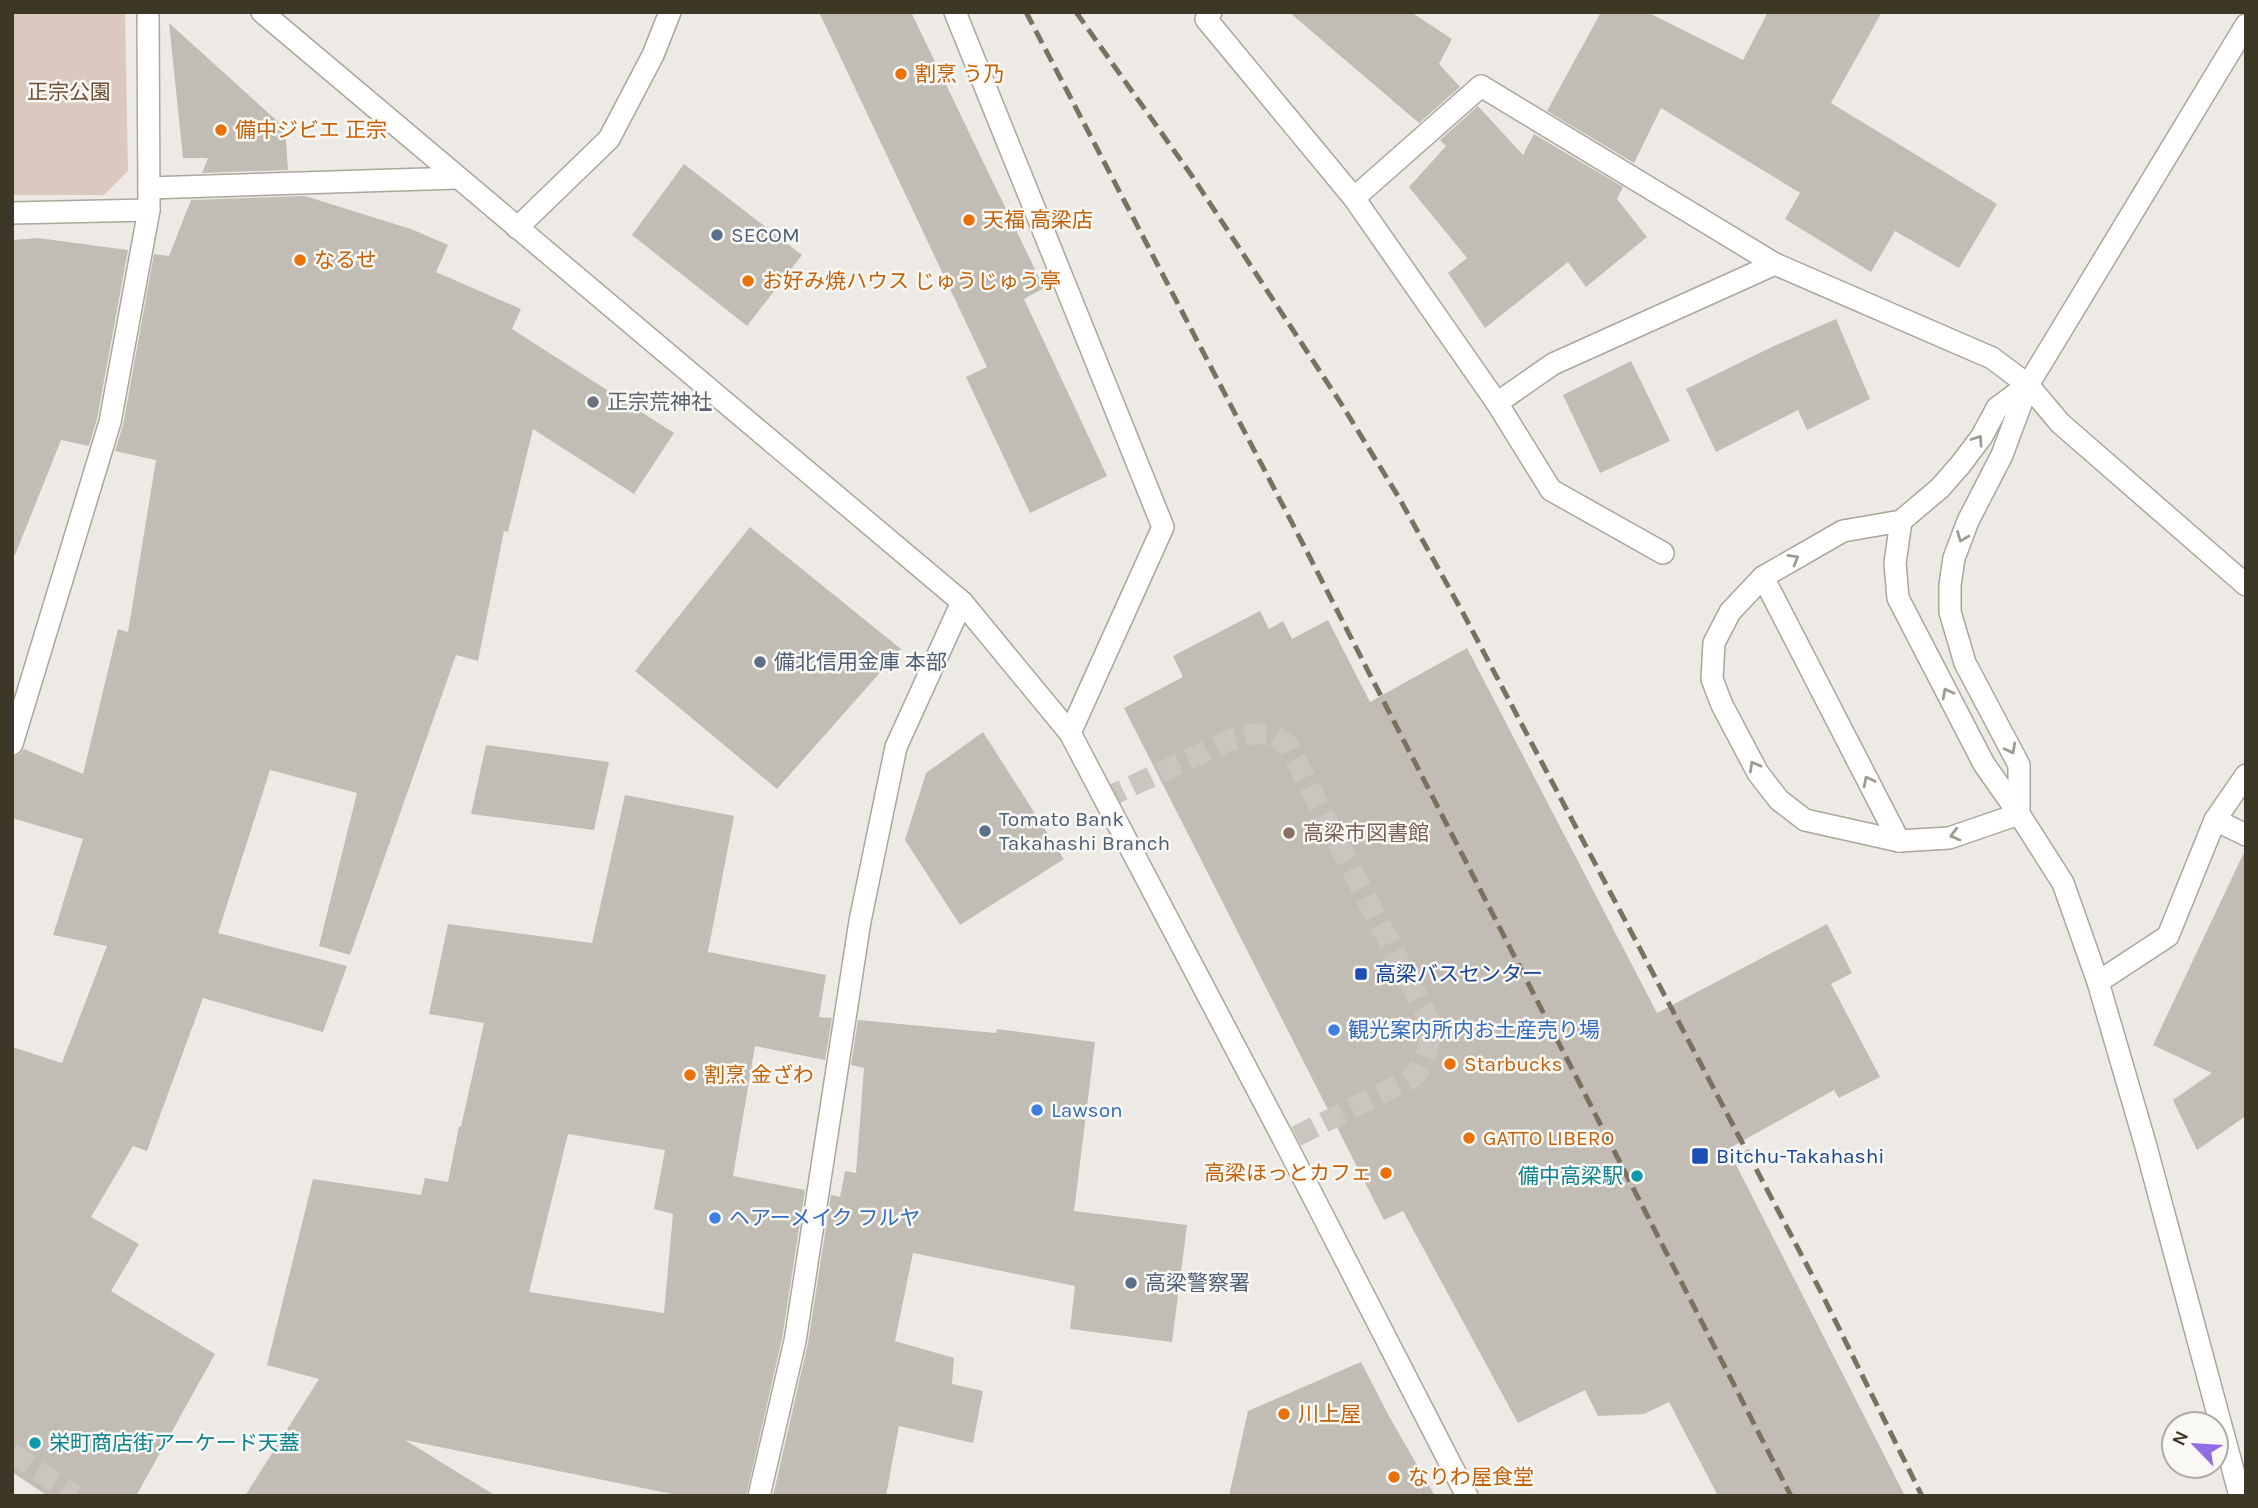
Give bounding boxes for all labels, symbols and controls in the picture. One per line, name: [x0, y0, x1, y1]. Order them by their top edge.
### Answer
place label: 割烹 う乃: [915, 62, 1004, 86]
marker: 割烹 う乃: [893, 66, 909, 82]
park label: 正宗公園: [27, 80, 111, 104]
place label: 備中ジビエ 正宗: [235, 118, 387, 142]
marker: 備中ジビエ 正宗: [213, 122, 229, 138]
place label: 天福 高梁店: [983, 208, 1093, 232]
marker: 天福 高梁店: [961, 212, 977, 228]
place label: SECOM: [731, 223, 800, 247]
marker: SECOM: [709, 227, 725, 243]
place label: なるせ: [314, 248, 377, 272]
marker: なるせ: [292, 252, 308, 268]
place label: お好み焼ハウス じゅうじゅう亭: [762, 269, 1061, 293]
marker: お好み焼ハウス じゅうじゅう亭: [740, 273, 756, 289]
place label: 正宗荒神社: [607, 390, 712, 414]
marker: 正宗荒神社: [585, 394, 601, 410]
one-way arrow: [1970, 435, 1982, 448]
one-way arrow: [1956, 531, 1970, 543]
one-way arrow: [1787, 554, 1800, 567]
place label: 備北信用金庫 本部: [774, 650, 947, 674]
marker: 備北信用金庫 本部: [752, 654, 768, 670]
one-way arrow: [1941, 688, 1955, 700]
one-way arrow: [2003, 742, 2016, 755]
one-way arrow: [1749, 761, 1762, 774]
one-way arrow: [1863, 775, 1876, 788]
place label: Tomato Bank Takahashi Branch: [999, 807, 1170, 855]
place label: 高梁市図書館: [1303, 821, 1429, 845]
marker: Tomato Bank Takahashi Branch: [977, 823, 993, 839]
marker: 高梁市図書館: [1281, 825, 1297, 841]
one-way arrow: [1949, 827, 1961, 841]
place label: 高梁バスセンター: [1375, 962, 1543, 986]
marker: 高梁バスセンター: [1353, 966, 1369, 982]
place label: 観光案内所内お土産売り場: [1348, 1018, 1600, 1042]
marker: 観光案内所内お土産売り場: [1326, 1022, 1342, 1038]
place label: Starbucks: [1464, 1052, 1563, 1076]
marker: Starbucks: [1442, 1056, 1458, 1072]
place label: 割烹 金ざわ: [704, 1063, 814, 1087]
marker: 割烹 金ざわ: [682, 1067, 698, 1083]
place label: Lawson: [1051, 1098, 1123, 1122]
marker: Lawson: [1029, 1102, 1045, 1118]
place label: GATTO LIBERO: [1483, 1126, 1614, 1150]
marker: GATTO LIBERO: [1461, 1130, 1477, 1146]
place label: Bitchu-Takahashi: [1716, 1144, 1885, 1168]
marker: Bitchu-Takahashi: [1690, 1146, 1710, 1166]
place label: 高梁ほっとカフェ: [1204, 1161, 1372, 1185]
place label: 備中高梁駅: [1518, 1164, 1623, 1188]
marker: 高梁ほっとカフェ: [1378, 1165, 1394, 1181]
marker: 備中高梁駅: [1629, 1168, 1645, 1184]
place label: ヘアーメイク フルヤ: [729, 1206, 920, 1230]
marker: ヘアーメイク フルヤ: [707, 1210, 723, 1226]
place label: 高梁警察署: [1145, 1271, 1250, 1295]
marker: 高梁警察署: [1123, 1275, 1139, 1291]
place label: 川上屋: [1298, 1402, 1361, 1426]
marker: 川上屋: [1276, 1406, 1292, 1422]
north arrow: [2160, 1410, 2230, 1480]
text: N: [2168, 1427, 2193, 1449]
place label: 栄町商店街アーケード天蓋: [49, 1431, 300, 1455]
marker: 栄町商店街アーケード天蓋: [27, 1435, 43, 1451]
place label: なりわ屋食堂: [1408, 1465, 1534, 1489]
marker: なりわ屋食堂: [1386, 1469, 1402, 1485]

